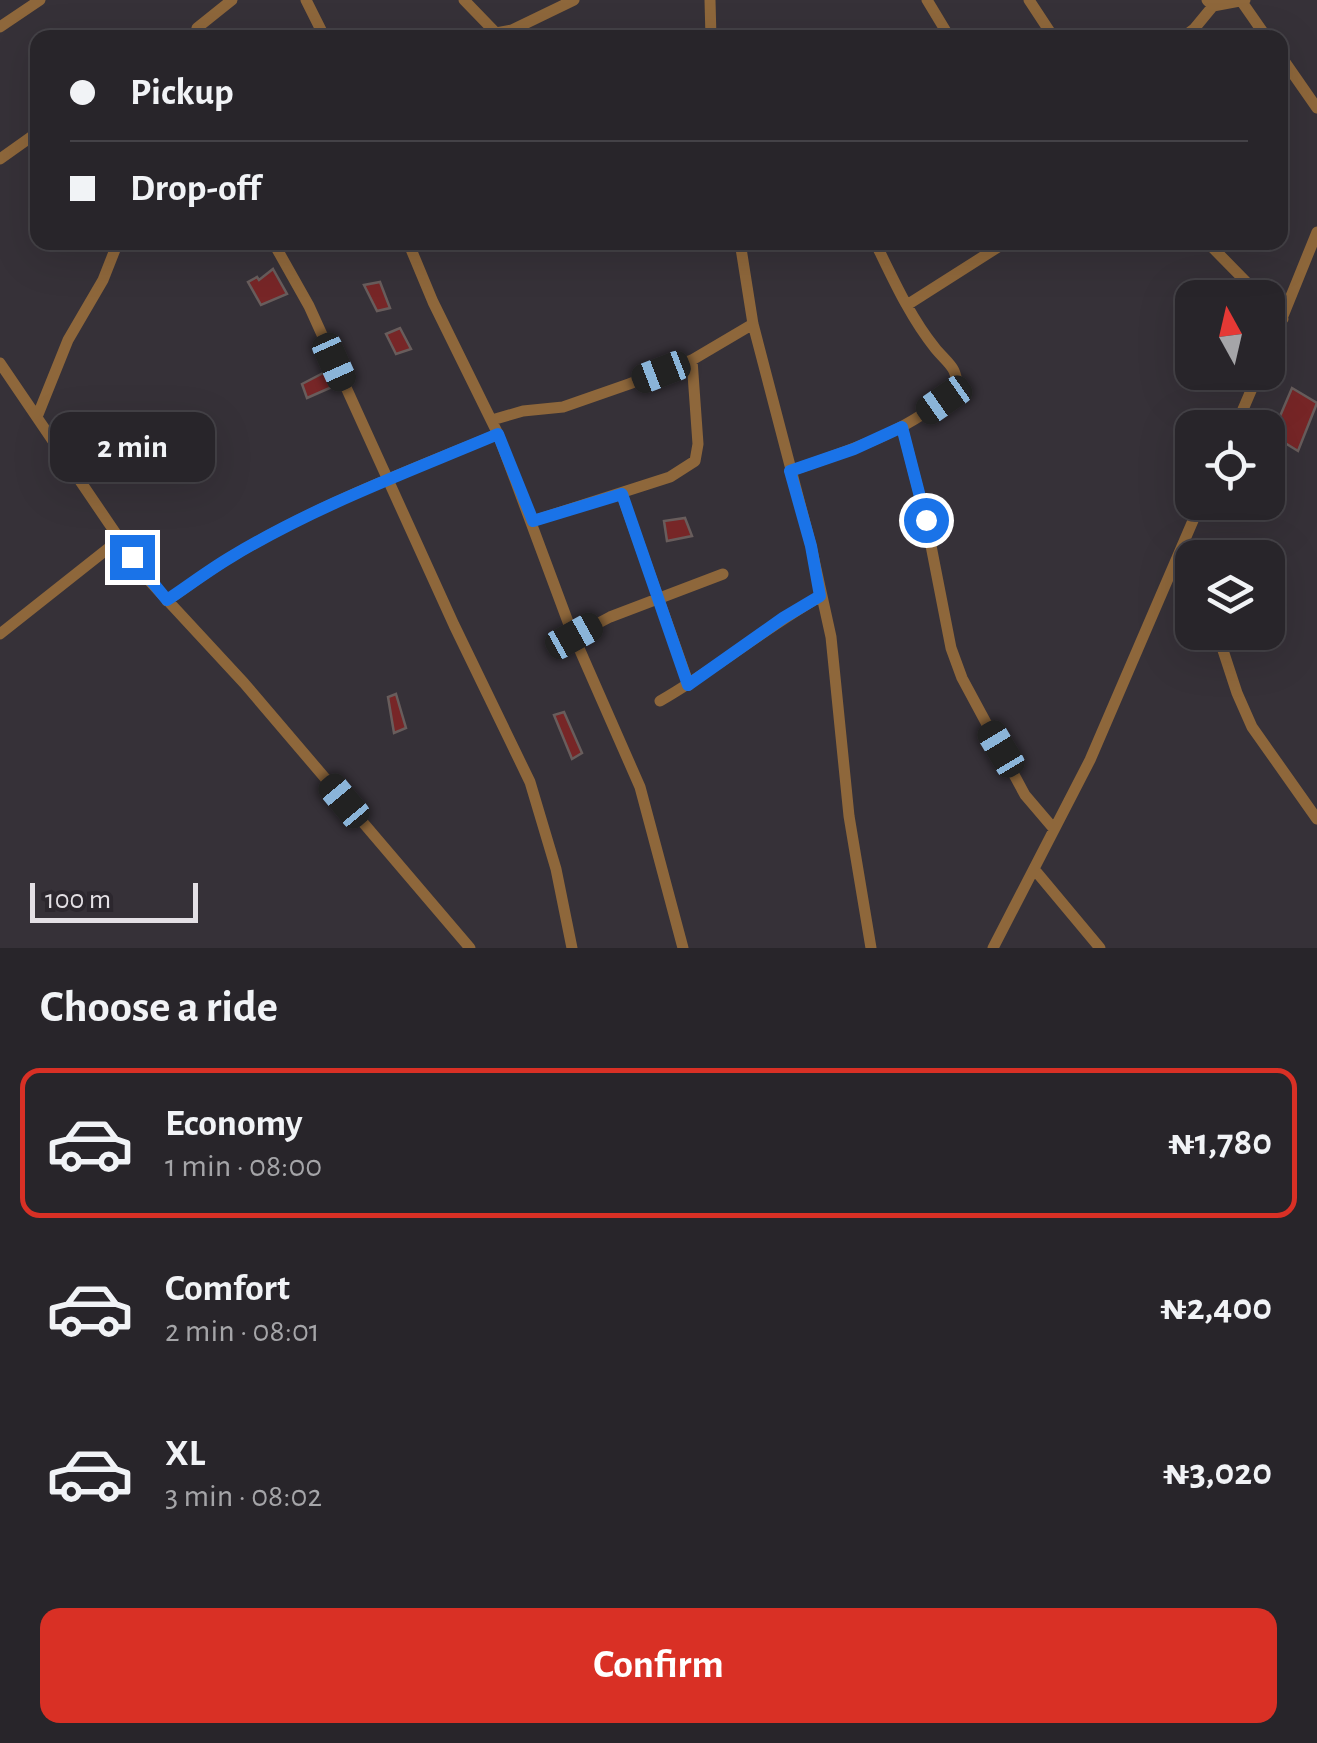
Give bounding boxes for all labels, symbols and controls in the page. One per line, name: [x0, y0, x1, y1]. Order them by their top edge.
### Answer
text: Pickup: [130, 74, 234, 112]
text: Drop-off: [130, 170, 261, 208]
north arrow: [1175, 280, 1285, 390]
map controls: [1175, 280, 1285, 650]
car: [308, 328, 360, 396]
car: [628, 347, 694, 397]
car: [911, 371, 977, 429]
button: locate: [1175, 410, 1285, 520]
callout: 2 min: [49, 412, 214, 482]
text: 2 min: [97, 431, 168, 463]
route start: [904, 498, 949, 543]
route end: [110, 535, 155, 580]
button: layers: [1175, 540, 1285, 650]
car: [540, 608, 608, 664]
car: [973, 716, 1029, 782]
car: [313, 768, 375, 834]
scale bar: [30, 878, 198, 923]
text: 100 m: [45, 886, 111, 914]
text: Choose a ride: [40, 985, 278, 1030]
icon: car: [45, 1098, 135, 1188]
text: Economy: [165, 1105, 303, 1143]
text: ₦1,780: [1168, 1124, 1272, 1162]
text: 1 min · 08:00: [165, 1150, 322, 1182]
icon: car: [45, 1263, 135, 1353]
text: Comfort: [165, 1270, 290, 1308]
text: ₦2,400: [1160, 1289, 1272, 1327]
text: 2 min · 08:01: [165, 1315, 320, 1347]
icon: car: [45, 1428, 135, 1518]
text: XL: [165, 1435, 205, 1473]
text: ₦3,020: [1163, 1454, 1272, 1492]
text: 3 min · 08:02: [165, 1480, 322, 1512]
button: Confirm: [40, 1608, 1277, 1723]

